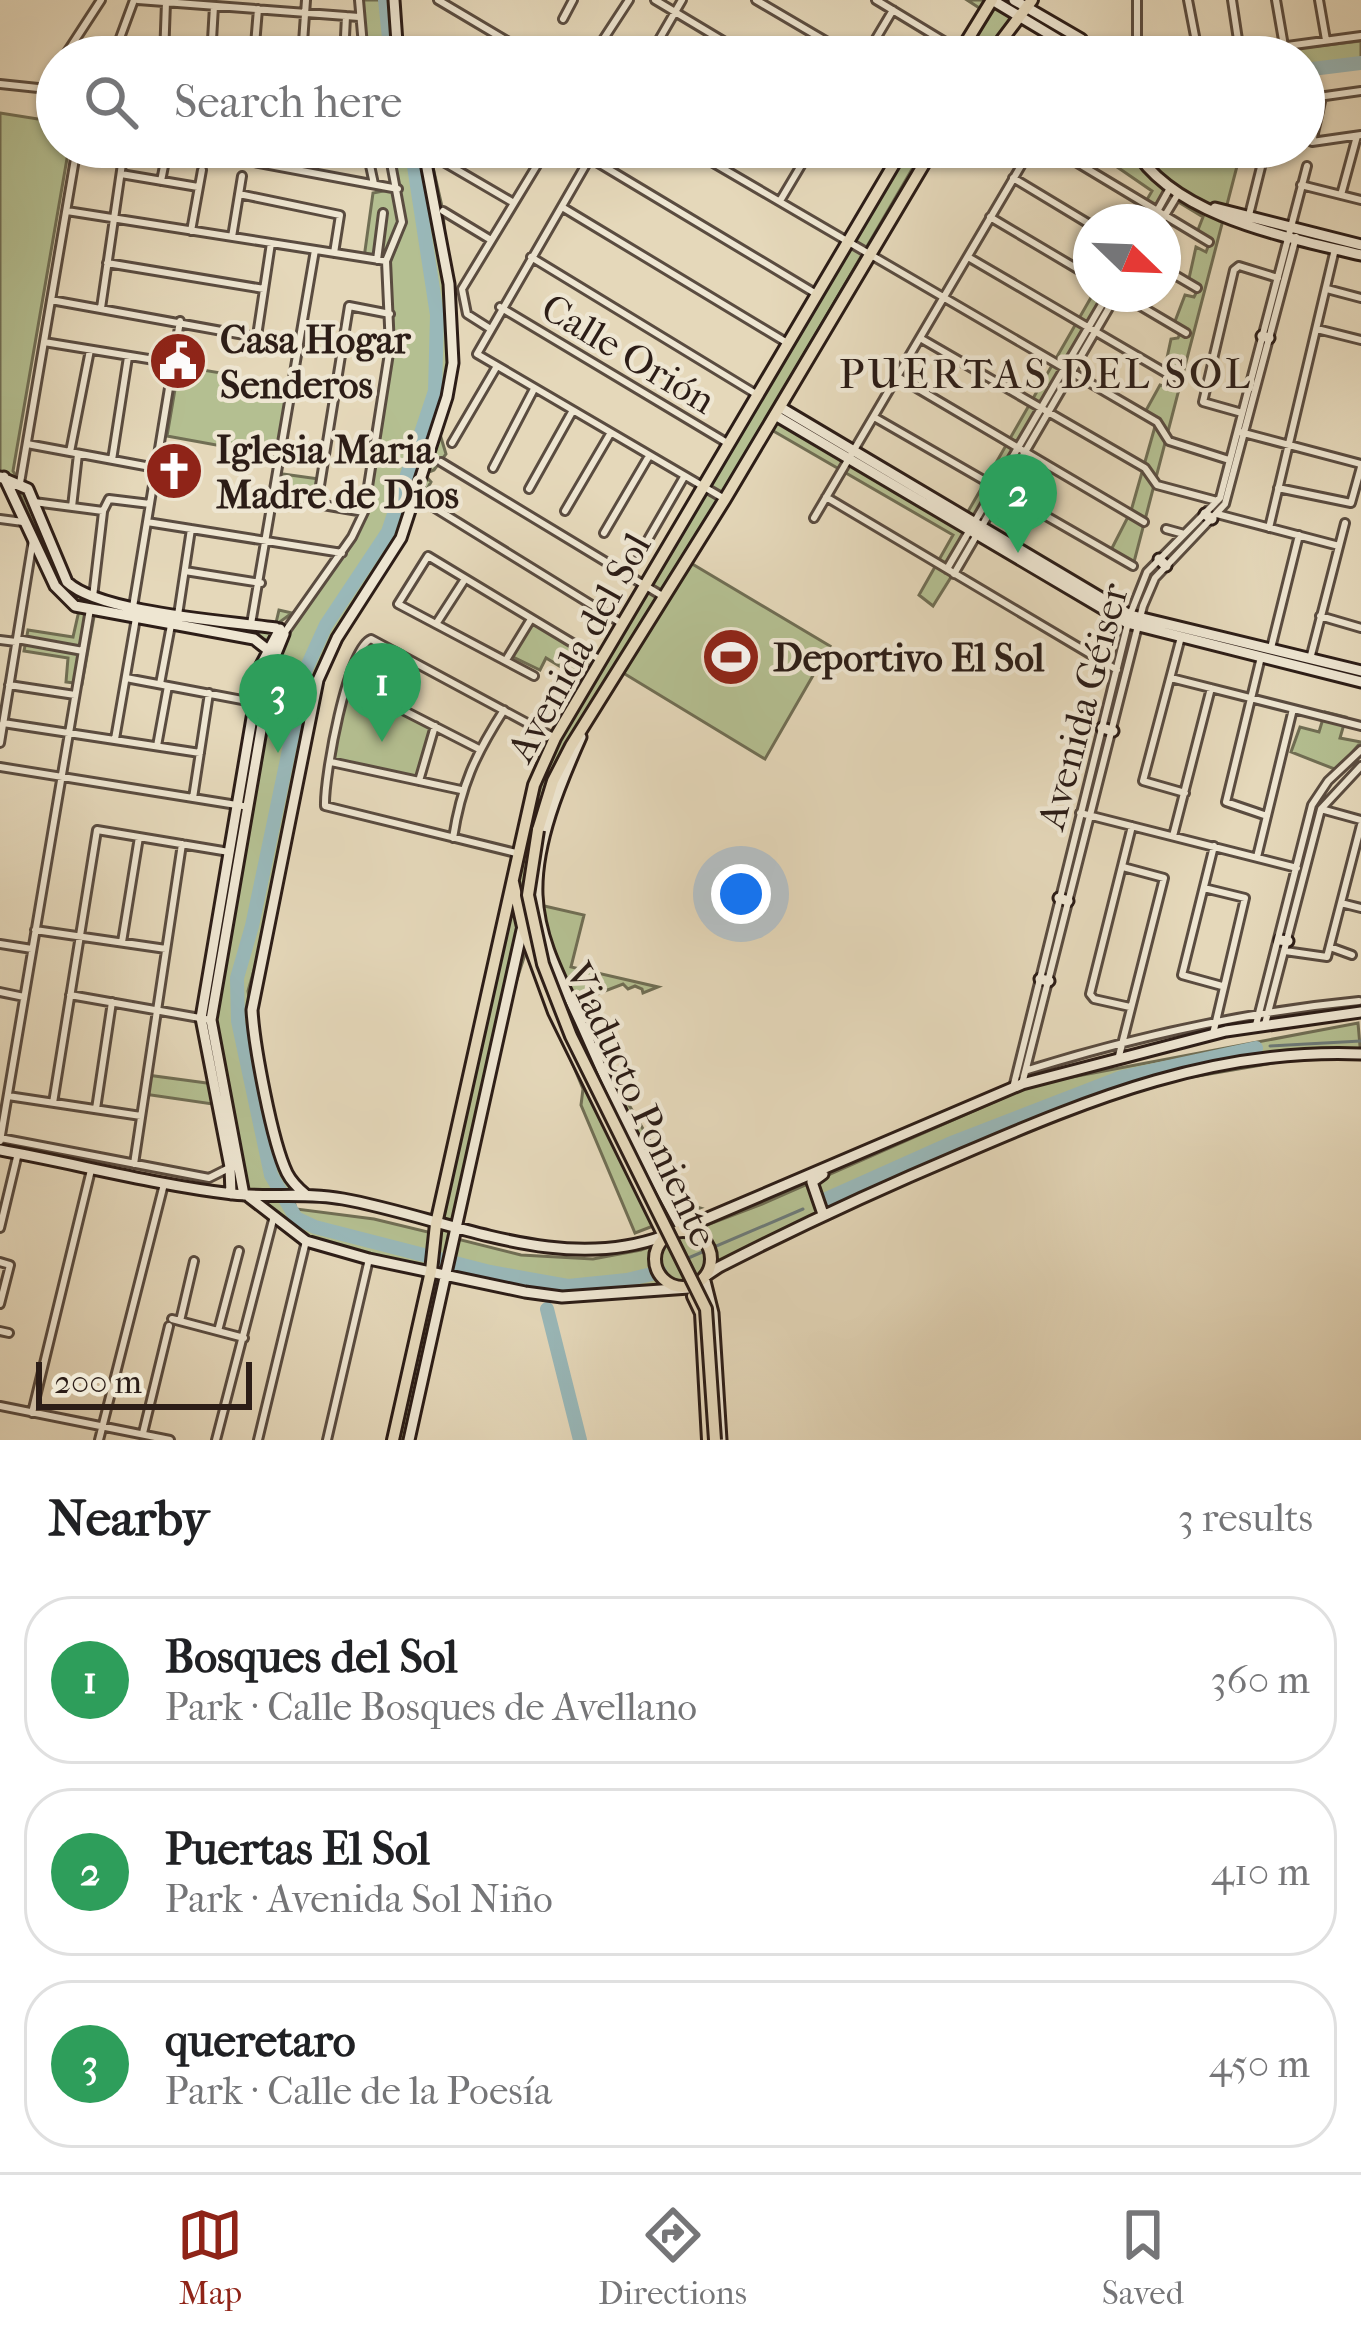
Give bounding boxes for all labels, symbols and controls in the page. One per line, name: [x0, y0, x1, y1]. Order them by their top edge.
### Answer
search box: [36, 36, 1325, 168]
icon: search: [78, 69, 144, 135]
text: Search here: [174, 76, 402, 129]
north arrow: [1073, 204, 1181, 312]
street label: Calle Orión: [533, 284, 724, 424]
place label: Casa Hogar Senderos: [220, 317, 412, 408]
public building icon: Casa Hogar Senderos: [147, 330, 209, 392]
district label: PUERTAS DEL SOL: [839, 350, 1253, 399]
place label: Iglesia Maria Madre de Dios: [216, 427, 459, 518]
church icon: Iglesia Maria Madre de Dios: [143, 440, 205, 502]
pin: 2: [979, 454, 1057, 553]
street label: Avenida del Sol: [496, 525, 661, 771]
street label: Avenida Géiser: [1028, 578, 1138, 836]
sports icon: Deportivo El Sol: [700, 626, 762, 688]
place label: Deportivo El Sol: [773, 635, 1045, 681]
pin: 1: [343, 643, 421, 742]
pin: 3: [239, 654, 317, 753]
your location: [711, 864, 771, 924]
street label: Viaducto Poniente: [555, 954, 727, 1254]
scale bar: [36, 1356, 252, 1409]
text: 200 m: [54, 1363, 142, 1402]
text: Nearby: [48, 1488, 209, 1548]
text: 3 results: [1178, 1495, 1313, 1541]
text: Bosques del Sol: [165, 1631, 458, 1684]
text: 1: [83, 1657, 97, 1703]
text: 360 m: [1211, 1657, 1310, 1703]
text: Park · Calle Bosques de Avellano: [165, 1684, 697, 1730]
text: Puertas El Sol: [165, 1823, 430, 1876]
text: 2: [80, 1849, 100, 1895]
text: 410 m: [1211, 1849, 1310, 1895]
text: Park · Avenida Sol Niño: [165, 1876, 553, 1922]
text: queretaro: [165, 2015, 356, 2068]
text: 3: [82, 2041, 98, 2087]
text: 450 m: [1209, 2041, 1310, 2087]
text: Park · Calle de la Poesía: [165, 2068, 552, 2114]
tab: Map: [177, 2202, 243, 2313]
tab: Directions: [598, 2202, 747, 2313]
tab: Saved: [1102, 2202, 1184, 2313]

